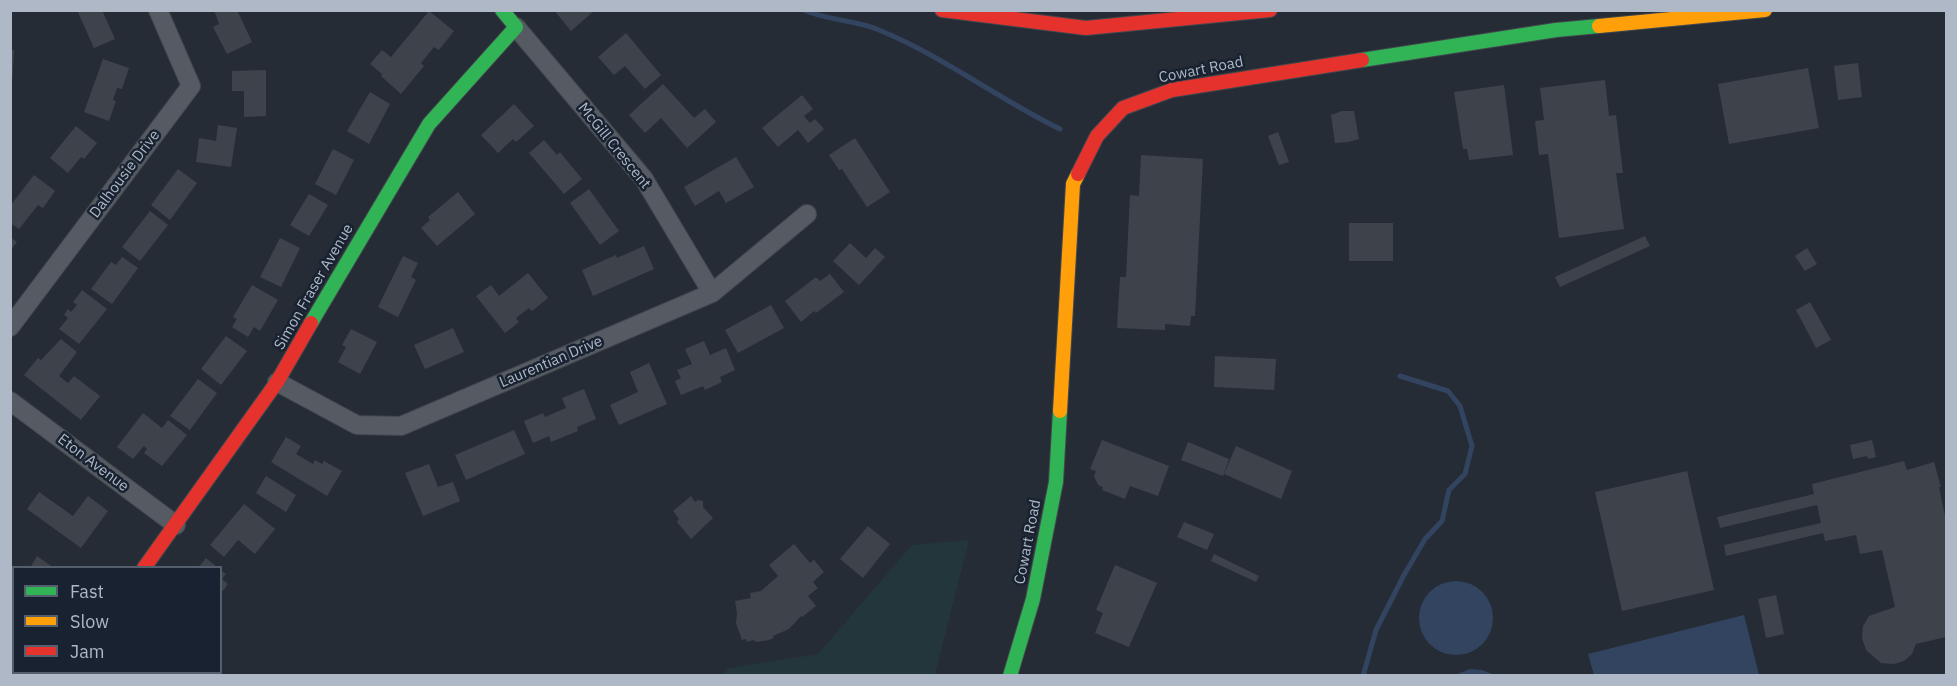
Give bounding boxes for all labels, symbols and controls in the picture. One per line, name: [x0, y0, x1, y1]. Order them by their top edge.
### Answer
street label: Cowart Road: [1157, 53, 1245, 87]
street label: McGill Crescent: [574, 99, 654, 193]
street label: Dalhousie Drive: [86, 127, 164, 221]
street label: Simon Fraser Avenue: [271, 221, 357, 353]
street label: Laurentian Drive: [497, 332, 605, 392]
street label: Eton Avenue: [54, 430, 132, 496]
street label: Cowart Road: [1011, 498, 1045, 586]
legend: [12, 566, 222, 674]
text: Fast: [70, 580, 104, 603]
text: Slow: [70, 610, 109, 633]
text: Jam: [70, 640, 105, 663]

